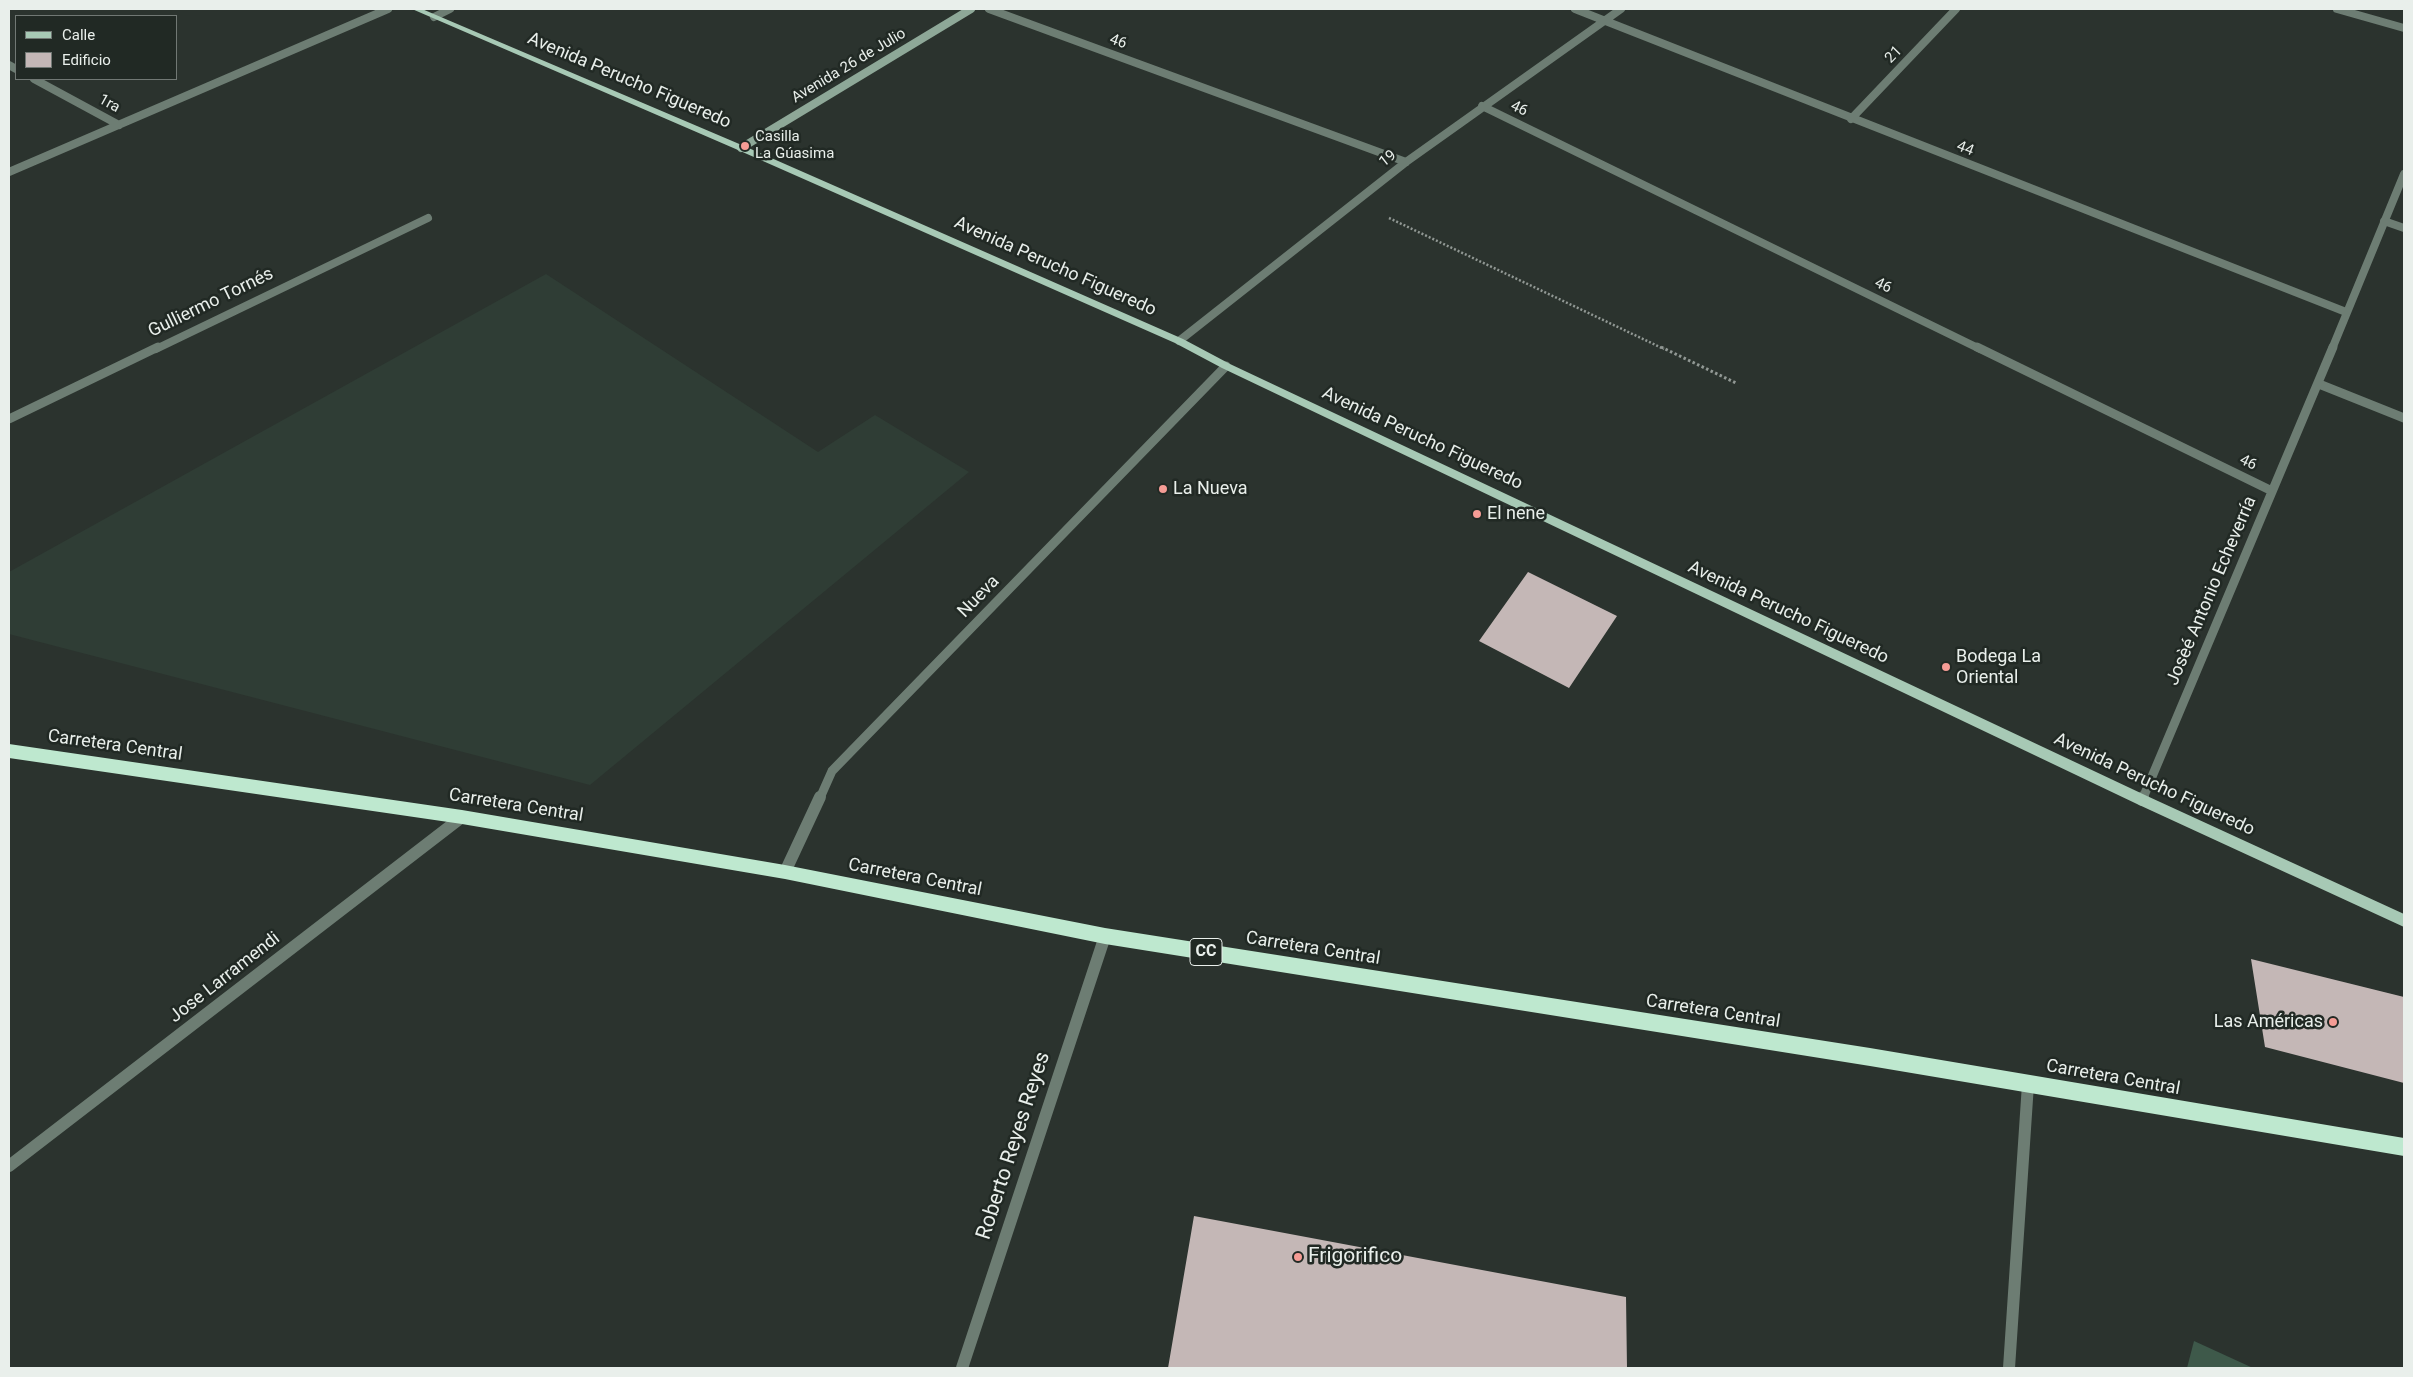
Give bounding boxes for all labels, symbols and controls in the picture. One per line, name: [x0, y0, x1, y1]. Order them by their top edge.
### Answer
legend: [15, 15, 178, 80]
street label: Avenida 26 de Julio: [789, 25, 909, 107]
text: Calle: [62, 26, 95, 44]
street label: Avenida Perucho Figueredo: [524, 28, 734, 134]
street label: 46: [1107, 31, 1129, 53]
street label: 21: [1882, 43, 1906, 67]
text: Edificio: [62, 51, 111, 69]
street label: 1ra: [95, 91, 123, 117]
street label: 46: [1507, 97, 1531, 121]
place label: Casilla La Gúasima: [755, 128, 834, 163]
street label: 44: [1954, 138, 1976, 160]
marker: Casilla La Gúasima: [739, 140, 751, 152]
street label: 19: [1376, 147, 1400, 171]
street label: Avenida Perucho Figueredo: [951, 213, 1159, 321]
street label: Gulliermo Tornés: [145, 263, 277, 343]
street label: 46: [1871, 274, 1895, 298]
street label: Avenida Perucho Figueredo: [1318, 383, 1526, 495]
street label: 46: [2236, 451, 2260, 475]
place label: La Nueva: [1173, 478, 1248, 500]
marker: La Nueva: [1157, 483, 1169, 495]
street label: Josèé Antonio Echeverría: [2162, 493, 2262, 689]
place label: El nene: [1487, 503, 1545, 525]
marker: El nene: [1471, 508, 1483, 520]
street label: Avenida Perucho Figueredo: [1684, 557, 1892, 669]
street label: Nueva: [954, 571, 1004, 623]
place label: Bodega La Oriental: [1956, 646, 2041, 689]
marker: Bodega La Oriental: [1940, 661, 1952, 673]
street label: Carretera Central: [46, 726, 184, 766]
street label: Avenida Perucho Figueredo: [2050, 729, 2258, 841]
street label: Carretera Central: [447, 785, 585, 827]
street label: Carretera Central: [846, 854, 984, 902]
street label: Jose Larramendi: [165, 928, 285, 1028]
street label: Carretera Central: [1244, 928, 1382, 970]
road number: CC: [1190, 939, 1222, 966]
street label: Carretera Central: [1644, 991, 1782, 1033]
place label: Las Américas: [2214, 1011, 2323, 1033]
marker: Las Américas: [2327, 1016, 2339, 1028]
street label: Roberto Reyes Reyes: [972, 1049, 1056, 1243]
street label: Carretera Central: [2044, 1056, 2182, 1100]
place label: Frigorifico: [1308, 1244, 1402, 1270]
marker: Frigorifico: [1292, 1251, 1304, 1263]

